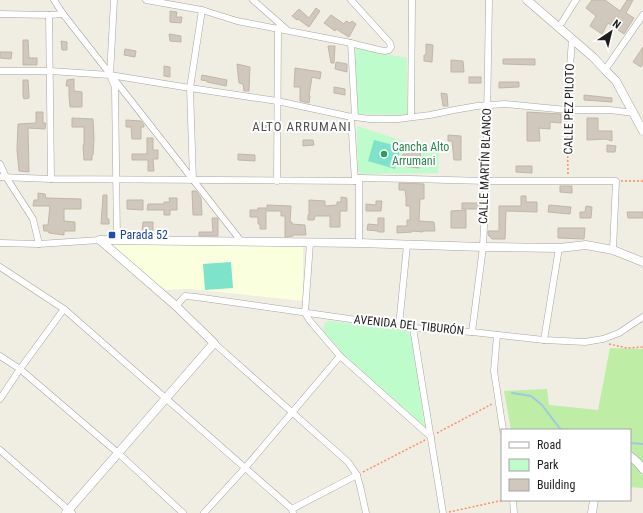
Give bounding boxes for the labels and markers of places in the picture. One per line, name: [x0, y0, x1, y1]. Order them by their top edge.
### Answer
place label: Cancha Alto Arrumani: [392, 140, 449, 168]
marker: Cancha Alto Arrumani: [379, 149, 389, 159]
place label: Parada 52: [120, 228, 168, 242]
marker: Parada 52: [107, 230, 117, 240]

